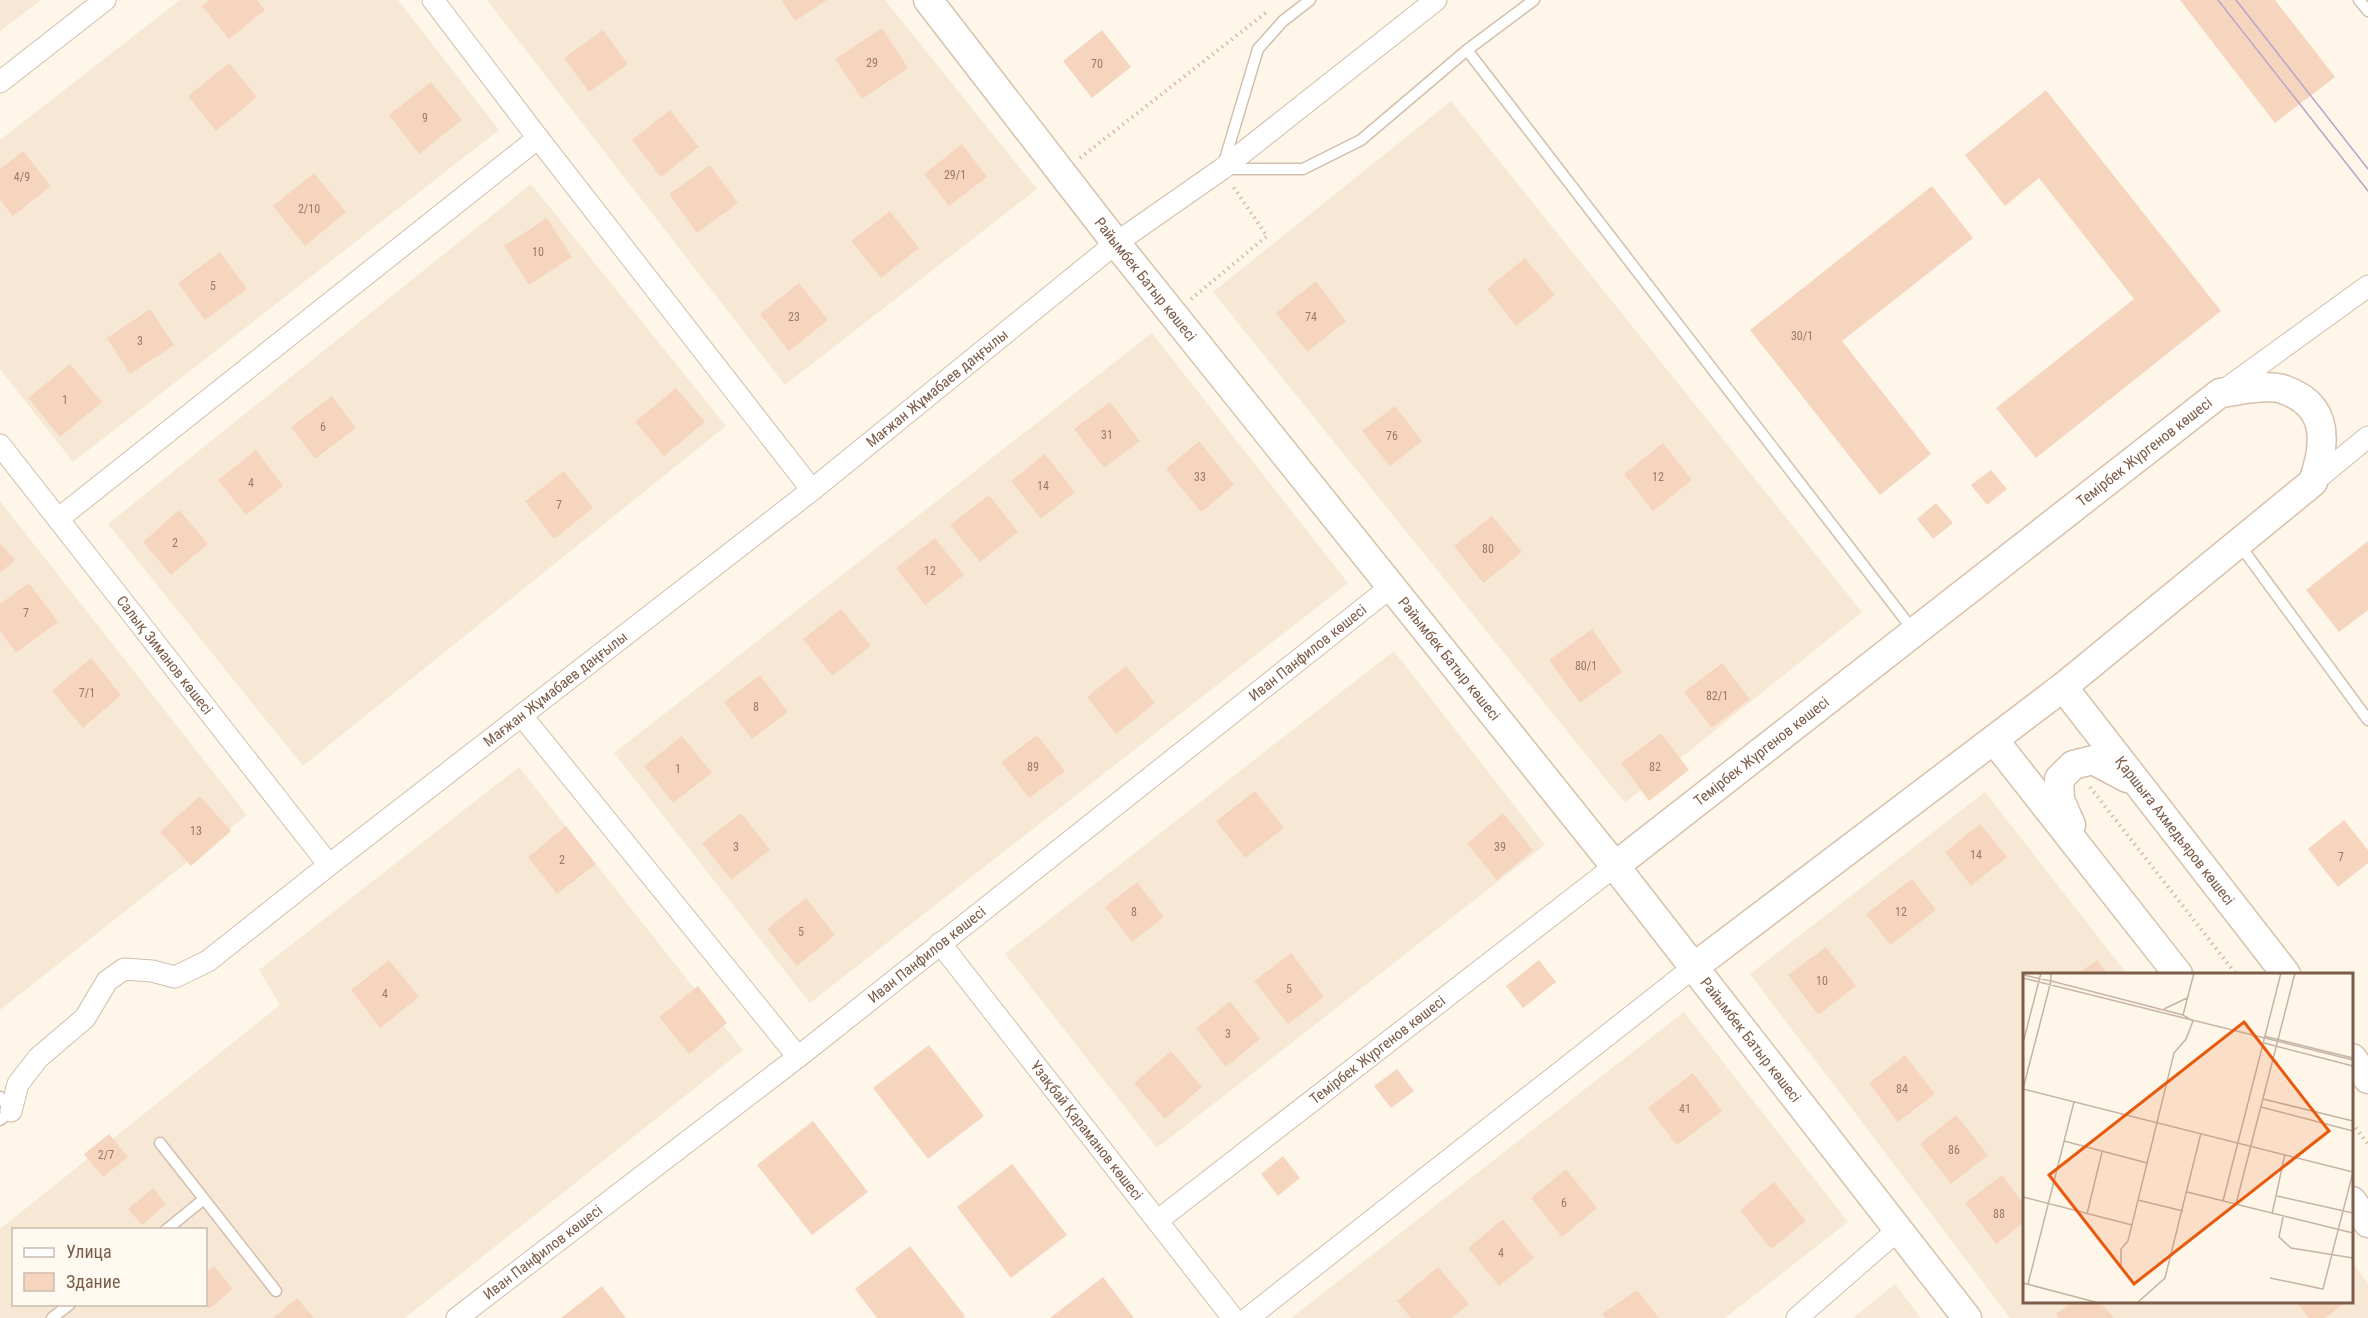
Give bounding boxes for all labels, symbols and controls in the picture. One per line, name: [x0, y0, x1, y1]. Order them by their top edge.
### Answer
house number: 29: [866, 56, 878, 70]
house number: 70: [1091, 57, 1103, 71]
house number: 9: [422, 111, 428, 125]
house number: 29/1: [944, 168, 966, 182]
house number: 4/9: [14, 170, 30, 184]
house number: 2/10: [298, 202, 320, 216]
street label: Райымбек Батыр көшесі: [1091, 214, 1200, 345]
house number: 10: [532, 245, 544, 259]
house number: 5: [210, 279, 216, 293]
house number: 23: [788, 310, 800, 324]
house number: 74: [1305, 310, 1317, 324]
street label: Мағжан Жұмабаев даңғылы: [863, 325, 1012, 451]
house number: 30/1: [1791, 329, 1813, 343]
house number: 3: [137, 334, 143, 348]
house number: 1: [62, 393, 68, 407]
street label: Темірбек Жүргенов көшесі: [2073, 394, 2216, 510]
house number: 6: [320, 420, 326, 434]
house number: 31: [1101, 428, 1113, 442]
house number: 76: [1386, 429, 1398, 443]
house number: 33: [1194, 470, 1206, 484]
house number: 12: [1652, 470, 1664, 484]
house number: 4: [248, 476, 254, 490]
house number: 14: [1037, 479, 1049, 493]
house number: 7: [556, 498, 562, 512]
house number: 2: [172, 536, 178, 550]
house number: 80: [1482, 542, 1494, 556]
house number: 12: [924, 564, 936, 578]
street label: Салық Зиманов көшесі: [113, 592, 217, 718]
street label: Райымбек Батыр көшесі: [1394, 593, 1504, 724]
street label: Иван Панфилов көшесі: [1245, 601, 1370, 705]
house number: 7: [23, 606, 29, 620]
street label: Мағжан Жұмабаев даңғылы: [480, 628, 631, 751]
house number: 80/1: [1575, 659, 1597, 673]
house number: 7/1: [79, 686, 95, 700]
house number: 82/1: [1706, 689, 1728, 703]
street label: Темірбек Жүргенов көшесі: [1690, 693, 1833, 810]
house number: 8: [753, 700, 759, 714]
street label: Қаршыға Ахмедьяров көшесі: [2111, 753, 2238, 909]
house number: 89: [1027, 760, 1039, 774]
house number: 82: [1649, 760, 1661, 774]
house number: 1: [675, 762, 681, 776]
house number: 13: [190, 824, 202, 838]
house number: 3: [733, 840, 739, 854]
house number: 39: [1494, 840, 1506, 854]
house number: 14: [1970, 848, 1982, 862]
house number: 7: [2338, 850, 2344, 864]
house number: 2: [559, 853, 565, 867]
street label: Иван Панфилов көшесі: [865, 903, 989, 1007]
house number: 8: [1131, 905, 1137, 919]
house number: 12: [1895, 905, 1907, 919]
house number: 5: [798, 925, 804, 939]
inset map: [2023, 973, 2353, 1303]
street label: Райымбек Батыр көшесі: [1696, 974, 1805, 1106]
house number: 10: [1816, 974, 1828, 988]
house number: 5: [1286, 982, 1292, 996]
house number: 4: [382, 987, 388, 1001]
street label: Темірбек Жүргенов көшесі: [1306, 992, 1449, 1108]
house number: 3: [1225, 1027, 1231, 1041]
street label: Ұзақбай Қараманов көшесі: [1027, 1057, 1147, 1204]
house number: 84: [1896, 1082, 1908, 1096]
house number: 41: [1679, 1102, 1691, 1116]
house number: 86: [1948, 1143, 1960, 1157]
house number: 2/7: [98, 1148, 114, 1162]
house number: 6: [1561, 1196, 1567, 1210]
street label: Иван Панфилов көшесі: [480, 1201, 606, 1304]
house number: 88: [1993, 1207, 2005, 1221]
legend: [12, 1228, 207, 1306]
text: Улица: [66, 1241, 112, 1262]
house number: 4: [1498, 1246, 1504, 1260]
text: Здание: [66, 1271, 120, 1292]

